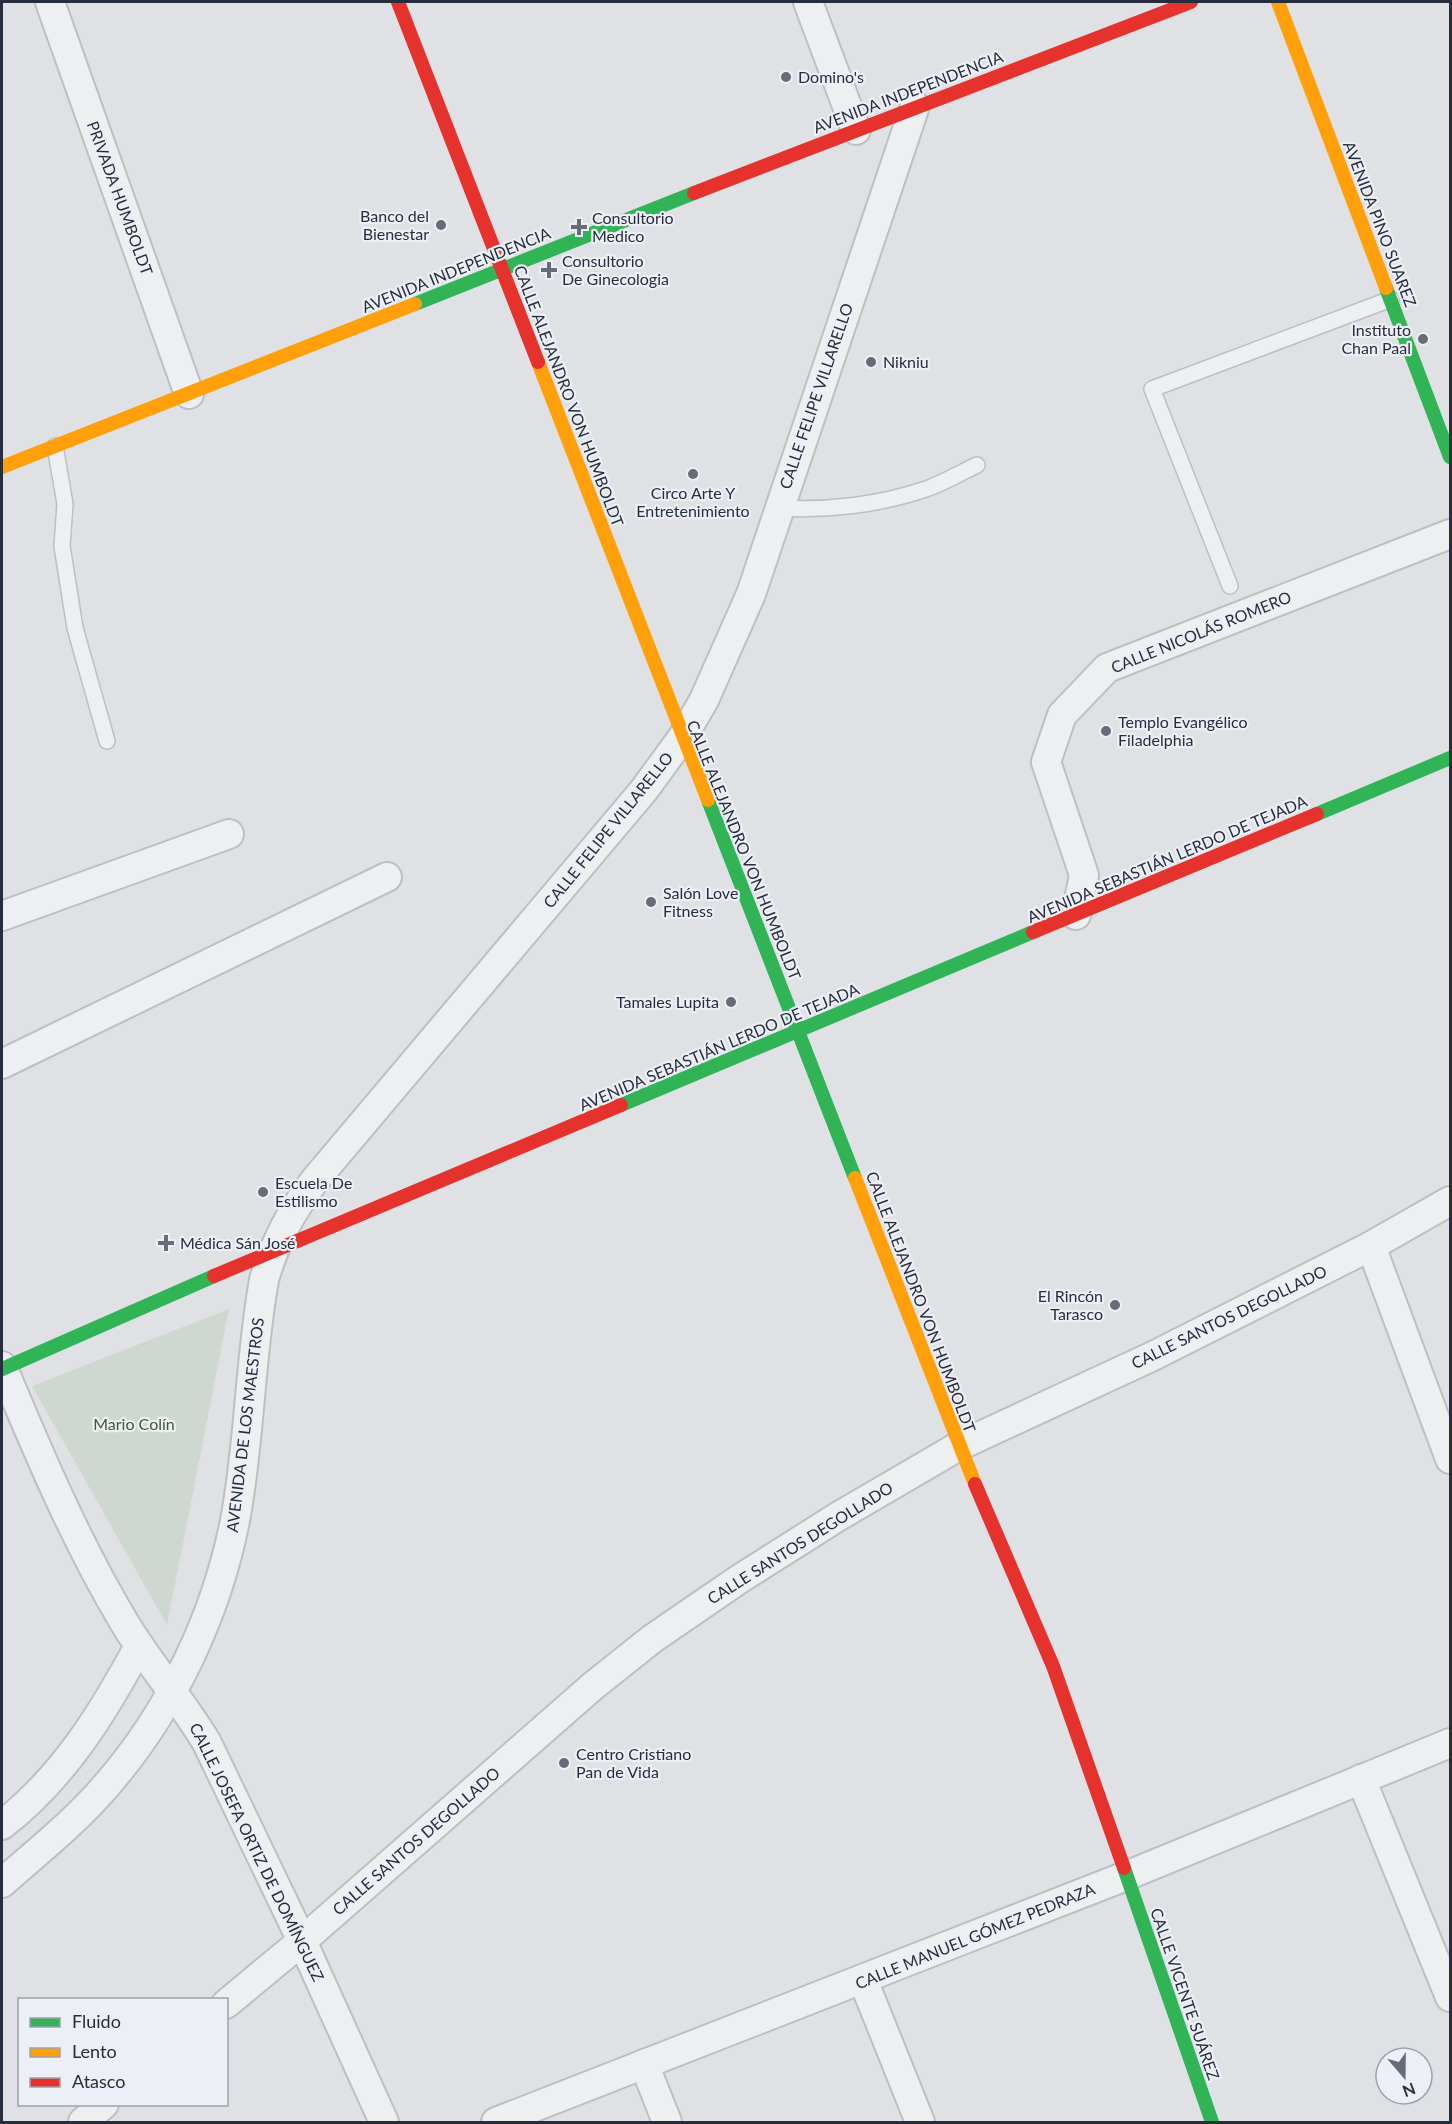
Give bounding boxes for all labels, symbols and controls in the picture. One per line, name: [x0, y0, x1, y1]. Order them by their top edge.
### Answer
street label: AVENIDA INDEPENDENCIA: [810, 46, 1006, 137]
place label: Domino's: [798, 67, 864, 86]
marker: Domino's: [779, 70, 793, 84]
street label: PRIVADA HUMBOLDT: [84, 118, 157, 278]
street label: AVENIDA PINO SUAREZ: [1340, 138, 1421, 310]
place label: Banco del Bienestar: [360, 206, 429, 243]
place label: Consultorio Medico: [592, 208, 674, 245]
marker: Banco del Bienestar: [434, 218, 448, 232]
marker: Consultorio Medico: [570, 218, 588, 236]
street label: AVENIDA INDEPENDENCIA: [359, 223, 553, 316]
place label: Consultorio De Ginecologia: [562, 251, 669, 288]
marker: Consultorio De Ginecologia: [540, 261, 558, 279]
street label: CALLE ALEJANDRO VON HUMBOLDT: [511, 263, 628, 530]
street label: CALLE FELIPE VILLARELLO: [775, 300, 856, 491]
place label: Instituto Chan Paal: [1341, 320, 1411, 357]
marker: Instituto Chan Paal: [1416, 332, 1430, 346]
place label: Nikniu: [883, 352, 929, 371]
marker: Nikniu: [864, 355, 878, 369]
marker: Circo Arte Y Entretenimiento: [686, 467, 700, 481]
place label: Circo Arte Y Entretenimiento: [636, 483, 750, 520]
street label: CALLE NICOLÁS ROMERO: [1108, 587, 1294, 676]
place label: Templo Evangélico Filadelphia: [1118, 712, 1248, 749]
street label: CALLE ALEJANDRO VON HUMBOLDT: [684, 717, 806, 983]
marker: Templo Evangélico Filadelphia: [1099, 724, 1113, 738]
street label: CALLE FELIPE VILLARELLO: [539, 748, 677, 912]
street label: AVENIDA SEBASTIÁN LERDO DE TEJADA: [1024, 791, 1310, 926]
place label: Salón Love Fitness: [663, 883, 738, 920]
marker: Salón Love Fitness: [644, 895, 658, 909]
street label: AVENIDA SEBASTIÁN LERDO DE TEJADA: [576, 979, 862, 1114]
place label: Tamales Lupita: [616, 992, 719, 1011]
marker: Tamales Lupita: [724, 995, 738, 1009]
street label: CALLE ALEJANDRO VON HUMBOLDT: [863, 1169, 980, 1436]
place label: Escuela De Estilismo: [275, 1173, 352, 1210]
marker: Escuela De Estilismo: [256, 1185, 270, 1199]
place label: Médica Sán José: [180, 1233, 296, 1252]
marker: Médica Sán José: [157, 1234, 175, 1252]
street label: CALLE SANTOS DEGOLLADO: [1128, 1261, 1330, 1372]
place label: El Rincón Tarasco: [1038, 1286, 1103, 1323]
marker: El Rincón Tarasco: [1108, 1298, 1122, 1312]
street label: AVENIDA DE LOS MAESTROS: [222, 1316, 267, 1533]
park label: Mario Colín: [93, 1414, 175, 1433]
street label: CALLE SANTOS DEGOLLADO: [703, 1477, 896, 1608]
street label: CALLE JOSEFA ORTIZ DE DOMÍNGUEZ: [186, 1719, 329, 1984]
place label: Centro Cristiano Pan de Vida: [576, 1744, 691, 1781]
marker: Centro Cristiano Pan de Vida: [557, 1756, 571, 1770]
street label: CALLE SANTOS DEGOLLADO: [328, 1763, 503, 1918]
street label: CALLE MANUEL GÓMEZ PEDRAZA: [852, 1879, 1098, 1992]
street label: CALLE VICENTE SUÁREZ: [1147, 1905, 1224, 2083]
legend: [18, 1998, 228, 2106]
text: Fluido: [72, 2010, 121, 2032]
text: Lento: [72, 2040, 117, 2062]
north arrow: [1374, 2046, 1434, 2106]
text: Atasco: [72, 2070, 125, 2092]
text: N: [1400, 2080, 1418, 2102]

